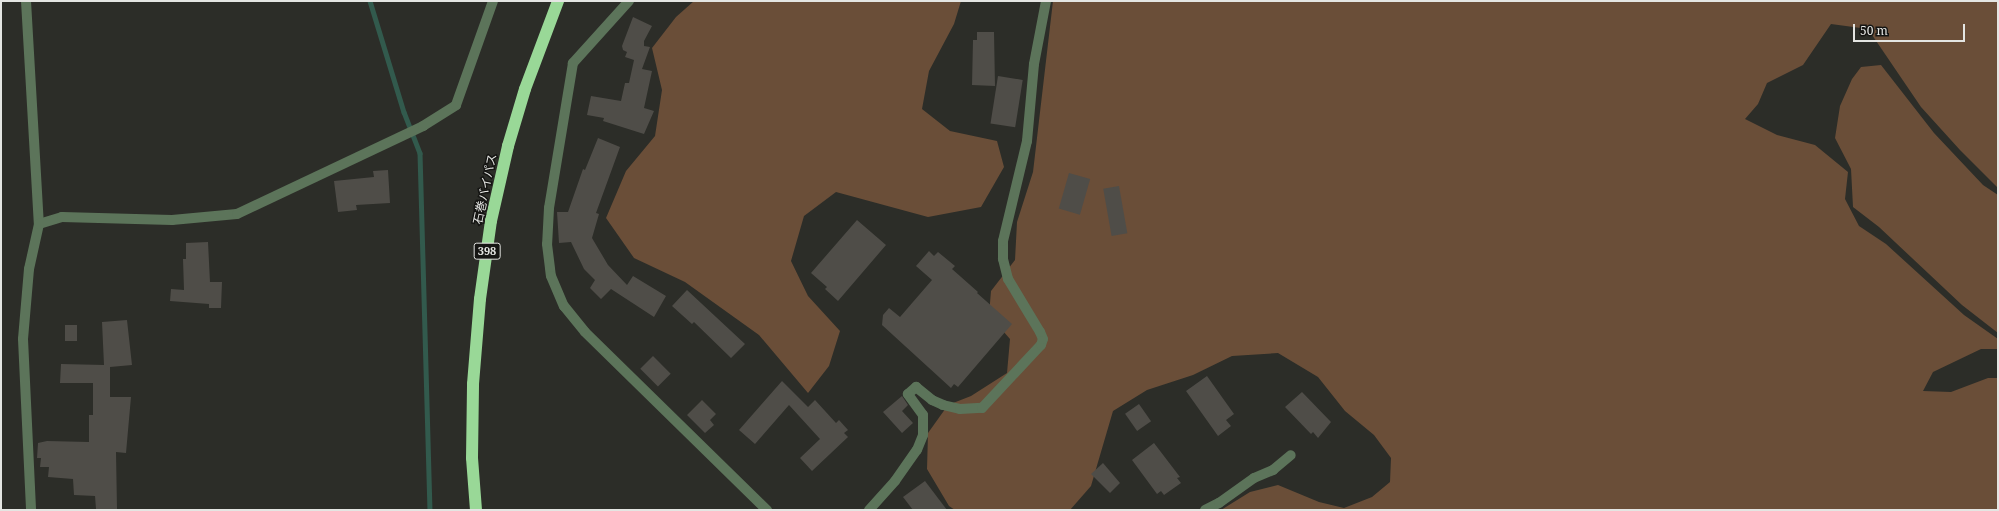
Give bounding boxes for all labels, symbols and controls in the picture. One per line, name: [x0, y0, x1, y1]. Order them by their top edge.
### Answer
scale bar: [1855, 16, 1967, 42]
text: 50 m: [1860, 22, 1888, 39]
street label: 石巻バイパス: [470, 152, 500, 226]
road number: 398: [473, 242, 501, 260]

